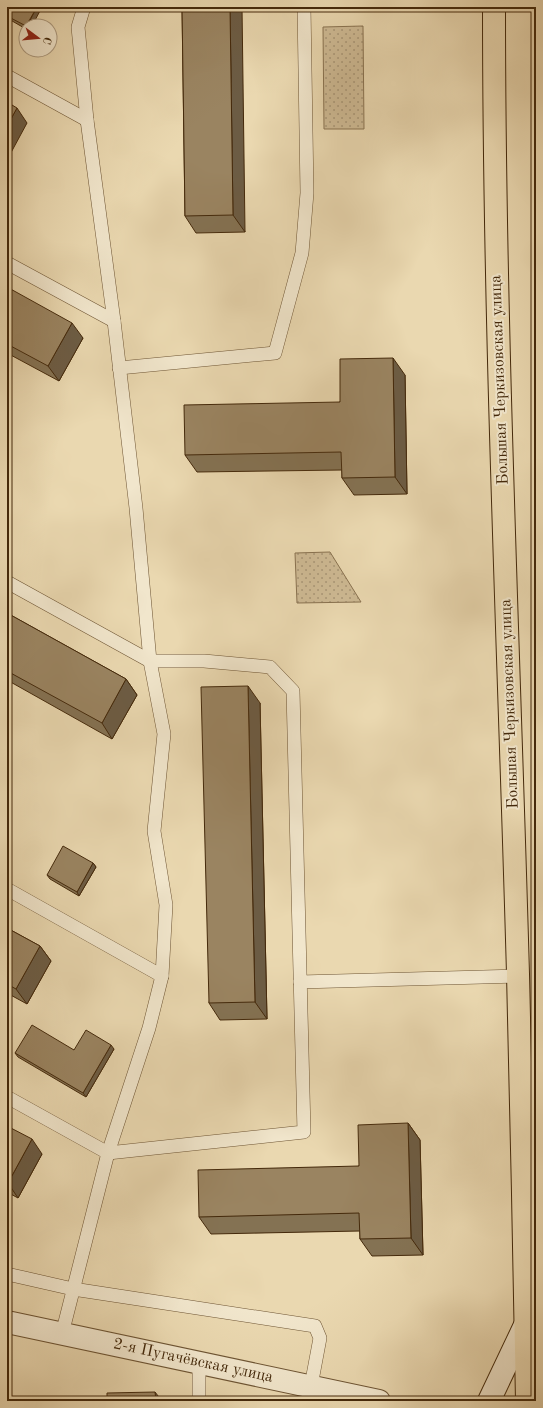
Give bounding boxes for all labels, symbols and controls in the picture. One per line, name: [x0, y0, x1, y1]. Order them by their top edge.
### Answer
north arrow: [18, 18, 58, 58]
text: С: [40, 35, 52, 45]
street label: Большая Черкизовская улица: [488, 275, 512, 485]
street label: Большая Черкизовская улица: [498, 599, 522, 809]
street label: 2-я Пугачёвская улица: [112, 1336, 275, 1386]

